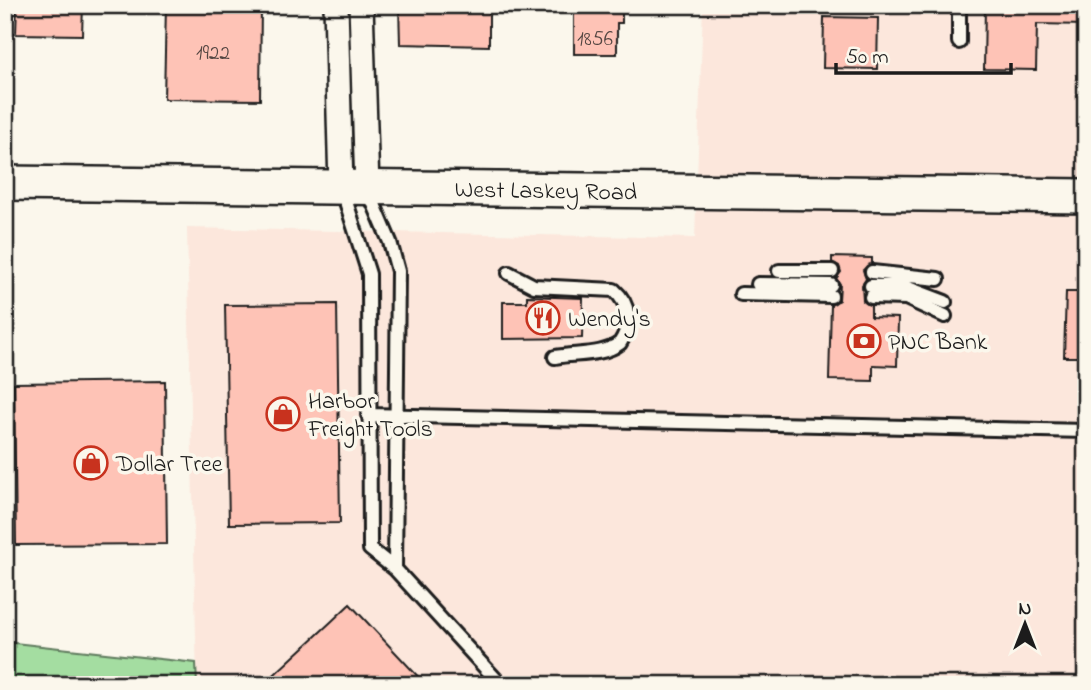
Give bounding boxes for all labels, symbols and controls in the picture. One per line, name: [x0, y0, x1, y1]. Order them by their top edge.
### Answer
house number: 1856: [577, 25, 613, 55]
scale bar: [836, 32, 1010, 76]
house number: 1922: [196, 39, 230, 69]
text: 50 m: [846, 43, 889, 73]
street label: West Laskey Road: [454, 173, 638, 213]
restaurant icon: Wendy's: [524, 299, 562, 337]
place label: Wendy's: [568, 303, 651, 339]
bank icon: PNC Bank: [845, 322, 883, 360]
place label: PNC Bank: [888, 326, 988, 361]
place label: Harbor Freight Tools: [307, 385, 433, 448]
shop icon: Harbor Freight Tools: [264, 395, 302, 433]
shop icon: Dollar Tree: [72, 444, 110, 482]
place label: Dollar Tree: [115, 448, 223, 483]
north arrow: [990, 588, 1060, 658]
text: N: [1019, 596, 1032, 623]

